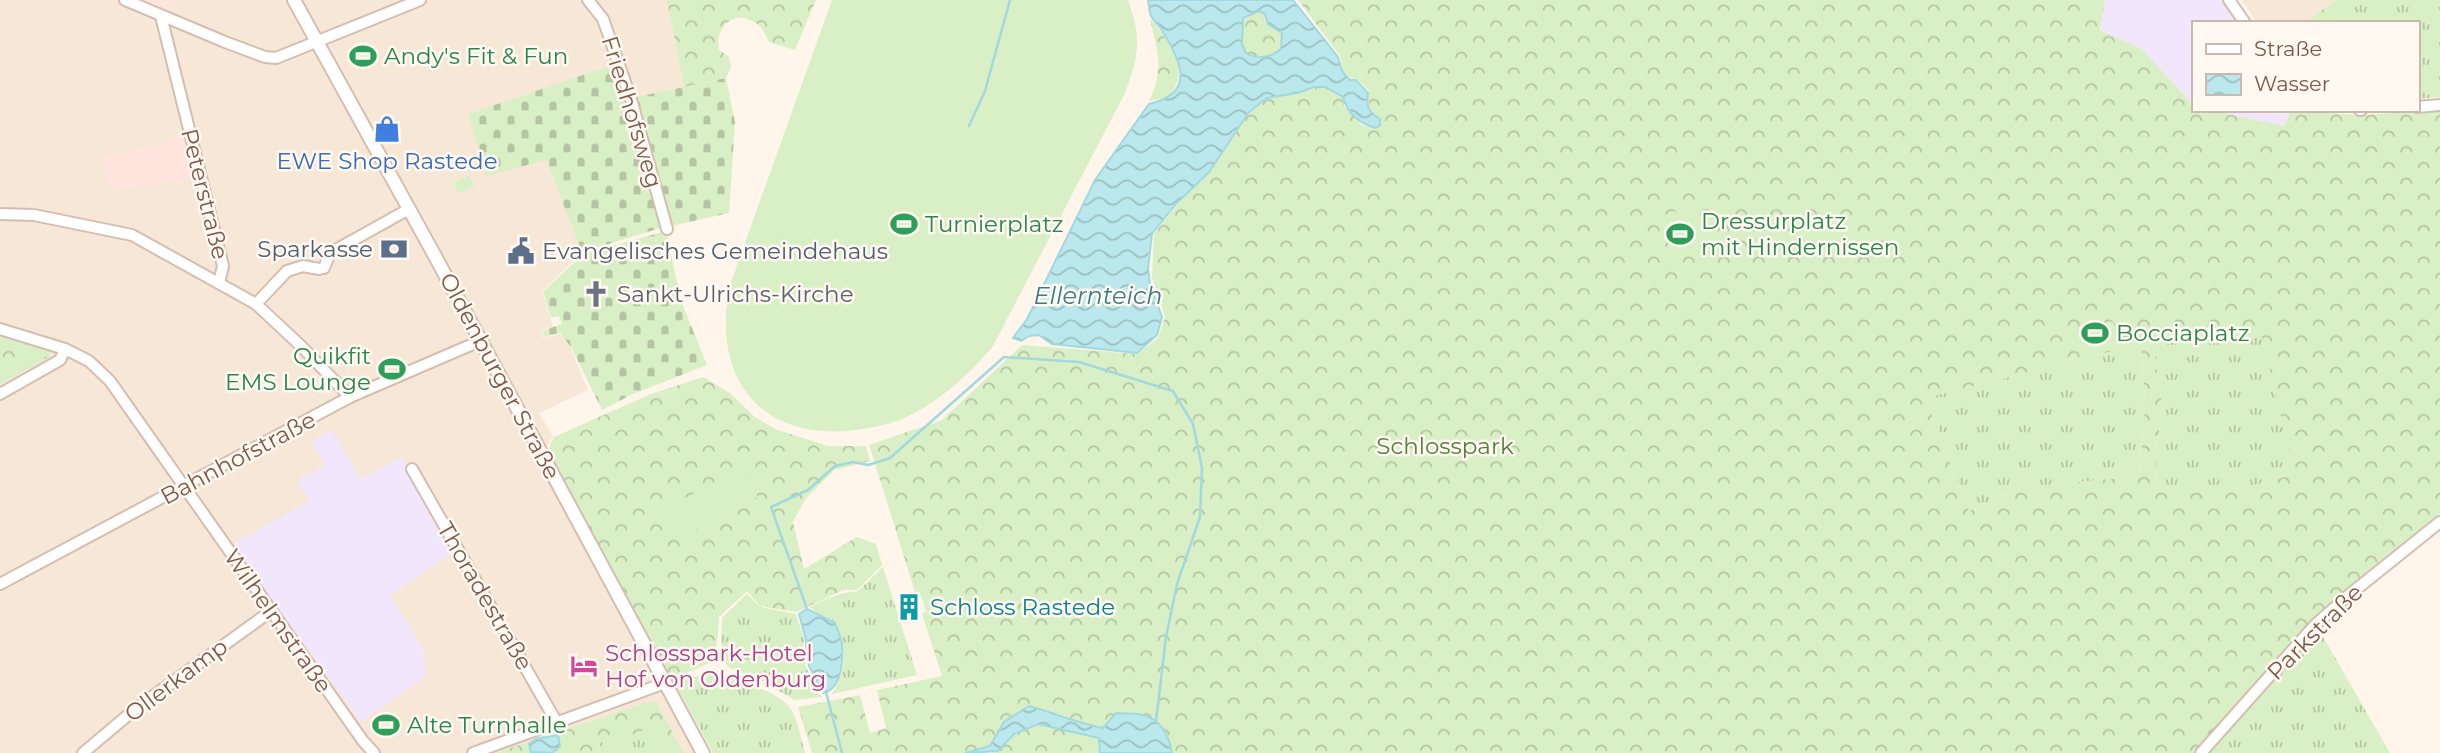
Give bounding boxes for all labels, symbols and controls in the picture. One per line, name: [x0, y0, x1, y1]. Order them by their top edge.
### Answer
legend: [2192, 21, 2419, 112]
street label: Friedhofsweg: [596, 33, 668, 191]
text: Straße: [2254, 36, 2322, 61]
sports icon: Andy's Fit & Fun: [348, 41, 378, 71]
place label: Andy's Fit & Fun: [384, 42, 568, 70]
text: Wasser: [2254, 71, 2330, 96]
shop icon: EWE Shop Rastede: [372, 114, 402, 144]
street label: Peterstraße: [175, 126, 235, 262]
place label: EWE Shop Rastede: [276, 147, 498, 175]
place label: Dressurplatz mit Hindernissen: [1701, 207, 1899, 261]
sports icon: Turnierplatz: [889, 209, 919, 239]
place label: Turnierplatz: [925, 210, 1064, 238]
sports icon: Dressurplatz mit Hindernissen: [1665, 219, 1695, 249]
bank icon: Sparkasse: [379, 234, 409, 264]
place label: Sparkasse: [257, 235, 373, 263]
public building icon: Evangelisches Gemeindehaus: [506, 236, 536, 266]
place label: Evangelisches Gemeindehaus: [542, 237, 888, 265]
street label: Oldenburger Straße: [434, 268, 566, 484]
church icon: Sankt-Ulrichs-Kirche: [581, 279, 611, 309]
place label: Sankt-Ulrichs-Kirche: [617, 280, 854, 308]
water label: Ellernteich: [1034, 281, 1162, 310]
sports icon: Bocciaplatz: [2080, 318, 2110, 348]
place label: Bocciaplatz: [2116, 319, 2249, 347]
place label: Quikfit EMS Lounge: [225, 342, 371, 396]
sports icon: Quikfit EMS Lounge: [377, 354, 407, 384]
street label: Bahnhofstraße: [156, 405, 320, 511]
park label: Schlosspark: [1376, 432, 1514, 460]
street label: Thoradestraße: [431, 517, 539, 675]
street label: Wilhelmstraße: [218, 544, 338, 698]
street label: Parkstraße: [2261, 578, 2369, 686]
building icon: Schloss Rastede: [894, 592, 924, 622]
place label: Schloss Rastede: [930, 593, 1115, 621]
street label: Ollerkamp: [119, 632, 233, 728]
place label: Schlosspark-Hotel Hof von Oldenburg: [605, 639, 826, 693]
hotel icon: Schlosspark-Hotel Hof von Oldenburg: [569, 651, 599, 681]
sports icon: Alte Turnhalle: [371, 710, 401, 740]
place label: Alte Turnhalle: [407, 711, 567, 739]

